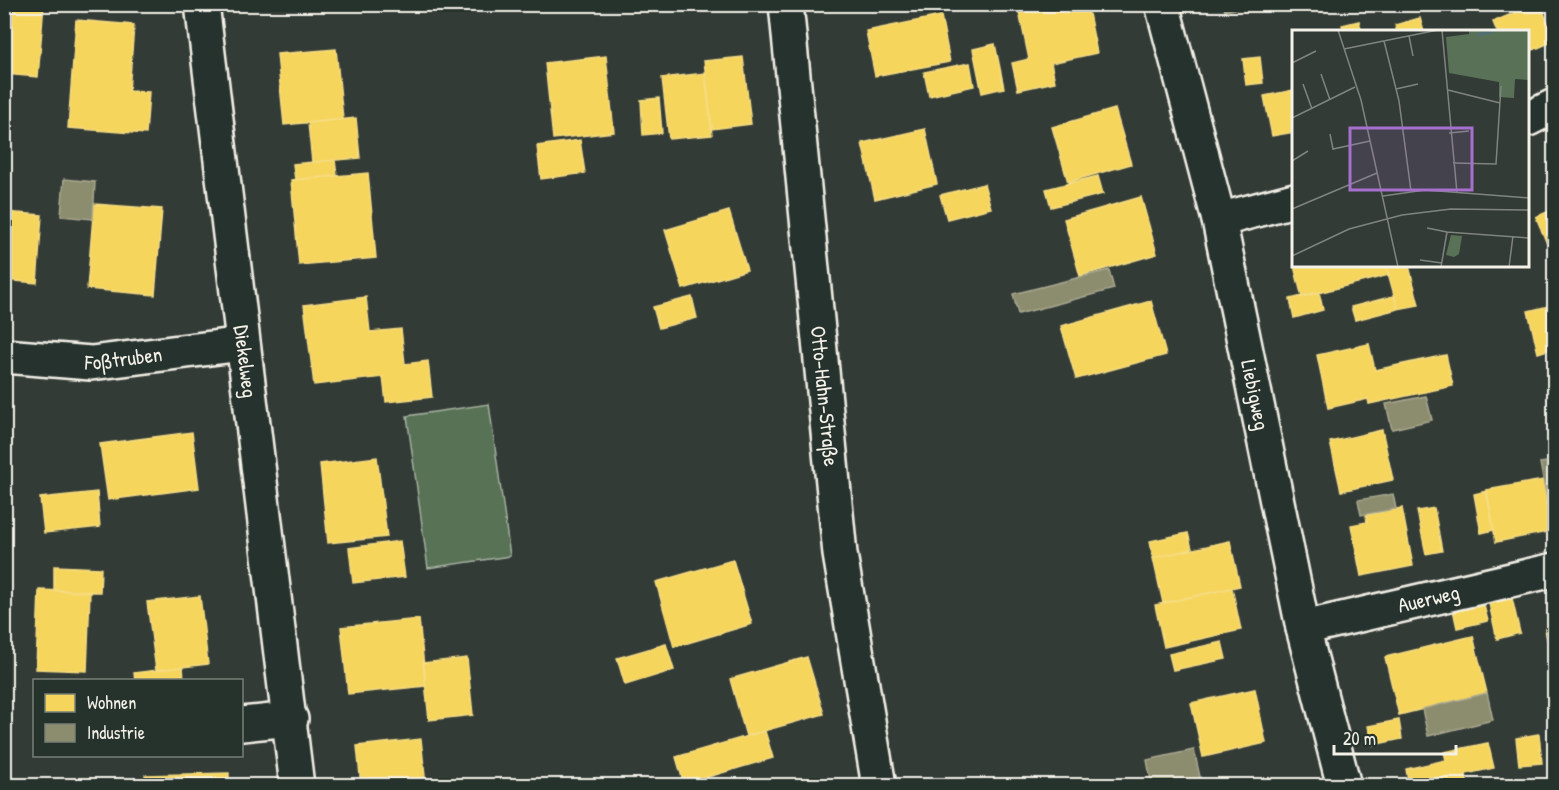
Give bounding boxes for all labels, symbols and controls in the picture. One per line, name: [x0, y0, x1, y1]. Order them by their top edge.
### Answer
inset map: [1292, 30, 1529, 267]
street label: Diekelweg: [227, 323, 265, 399]
street label: Otto-Hahn-Straße: [804, 325, 846, 467]
street label: Foßtruben: [83, 339, 164, 377]
street label: Liebigweg: [1234, 357, 1277, 433]
street label: Auerweg: [1395, 577, 1462, 620]
legend: [33, 679, 243, 757]
text: Wohnen: [87, 690, 136, 715]
scale bar: [1334, 718, 1456, 756]
text: Industrie: [87, 720, 145, 745]
text: 20 m: [1343, 726, 1376, 751]

